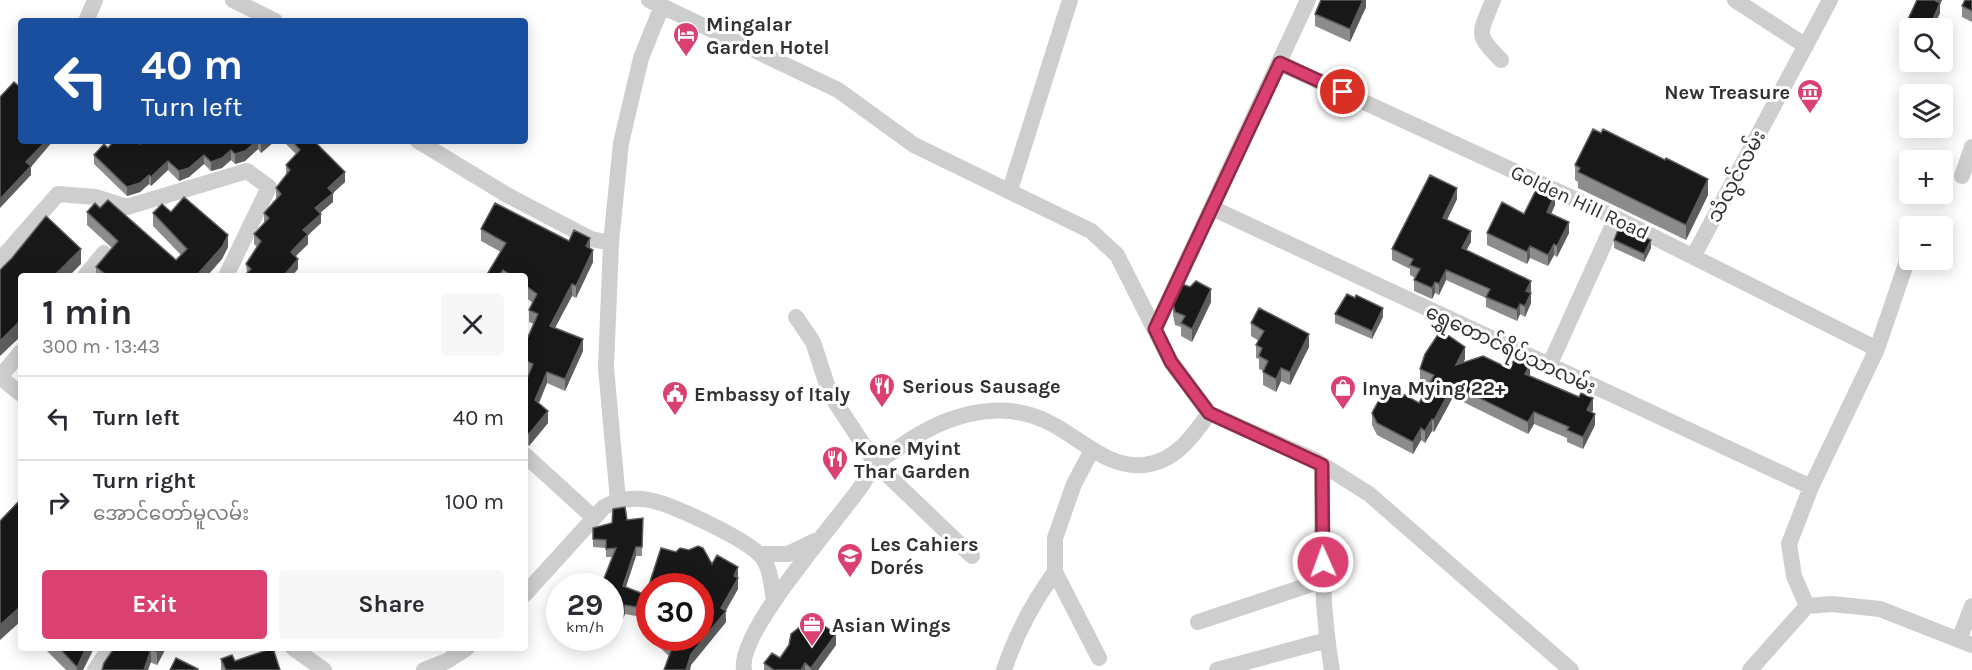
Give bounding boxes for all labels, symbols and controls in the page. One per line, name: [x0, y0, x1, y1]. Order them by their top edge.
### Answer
place label: Mingalar Garden Hotel: [706, 13, 830, 59]
map controls: [1899, 18, 1953, 270]
button: search: [1899, 18, 1953, 72]
hotel icon: Mingalar Garden Hotel: [671, 20, 701, 58]
text: 40 m: [141, 40, 243, 90]
icon: left: [42, 42, 120, 120]
pin: [1317, 66, 1368, 117]
icon: arrive: [1326, 75, 1359, 108]
museum icon: New Treasure: [1795, 77, 1825, 115]
place label: New Treasure: [1664, 81, 1790, 104]
button: layers: [1899, 84, 1953, 138]
text: Turn left: [141, 91, 242, 123]
street label: သံလွင်လမ်း: [1700, 125, 1774, 228]
button: +: [1899, 150, 1953, 204]
street label: Golden Hill Road: [1507, 160, 1652, 245]
button: −: [1899, 216, 1953, 270]
text: 1 min: [42, 291, 132, 333]
button: close: [441, 293, 504, 356]
street label: ရွှေတောင်ရိပ်သာလမ်း: [1420, 297, 1601, 403]
text: 300 m · 13:43: [42, 335, 160, 358]
restaurant icon: Serious Sausage: [867, 371, 897, 409]
shop icon: Inya Mying 22+: [1328, 373, 1358, 411]
place label: Serious Sausage: [902, 375, 1061, 398]
place label: Inya Mying 22+: [1362, 377, 1506, 400]
public building icon: Embassy of Italy: [660, 379, 690, 417]
place label: Embassy of Italy: [694, 383, 850, 406]
icon: left: [42, 402, 75, 435]
text: Turn left: [93, 405, 180, 431]
text: 40 m: [453, 405, 504, 431]
place label: Kone Myint Thar Garden: [854, 437, 970, 483]
restaurant icon: Kone Myint Thar Garden: [820, 444, 850, 482]
text: Turn right: [93, 468, 196, 494]
icon: right: [42, 486, 75, 519]
text: 100 m: [445, 489, 504, 515]
text: အောင်တော်မူလမ်း: [93, 502, 249, 525]
position arrow: [1291, 530, 1355, 594]
place label: Les Cahiers Dorés: [870, 533, 978, 579]
school or university icon: Les Cahiers Dorés: [835, 541, 865, 579]
button: Exit: [42, 570, 267, 639]
button: Share: [279, 570, 504, 639]
speed limit sign: 30: [636, 573, 714, 651]
text: 29: [567, 587, 603, 623]
office icon: Asian Wings: [797, 610, 827, 648]
place label: Asian Wings: [832, 614, 951, 637]
text: km/h: [566, 618, 604, 636]

